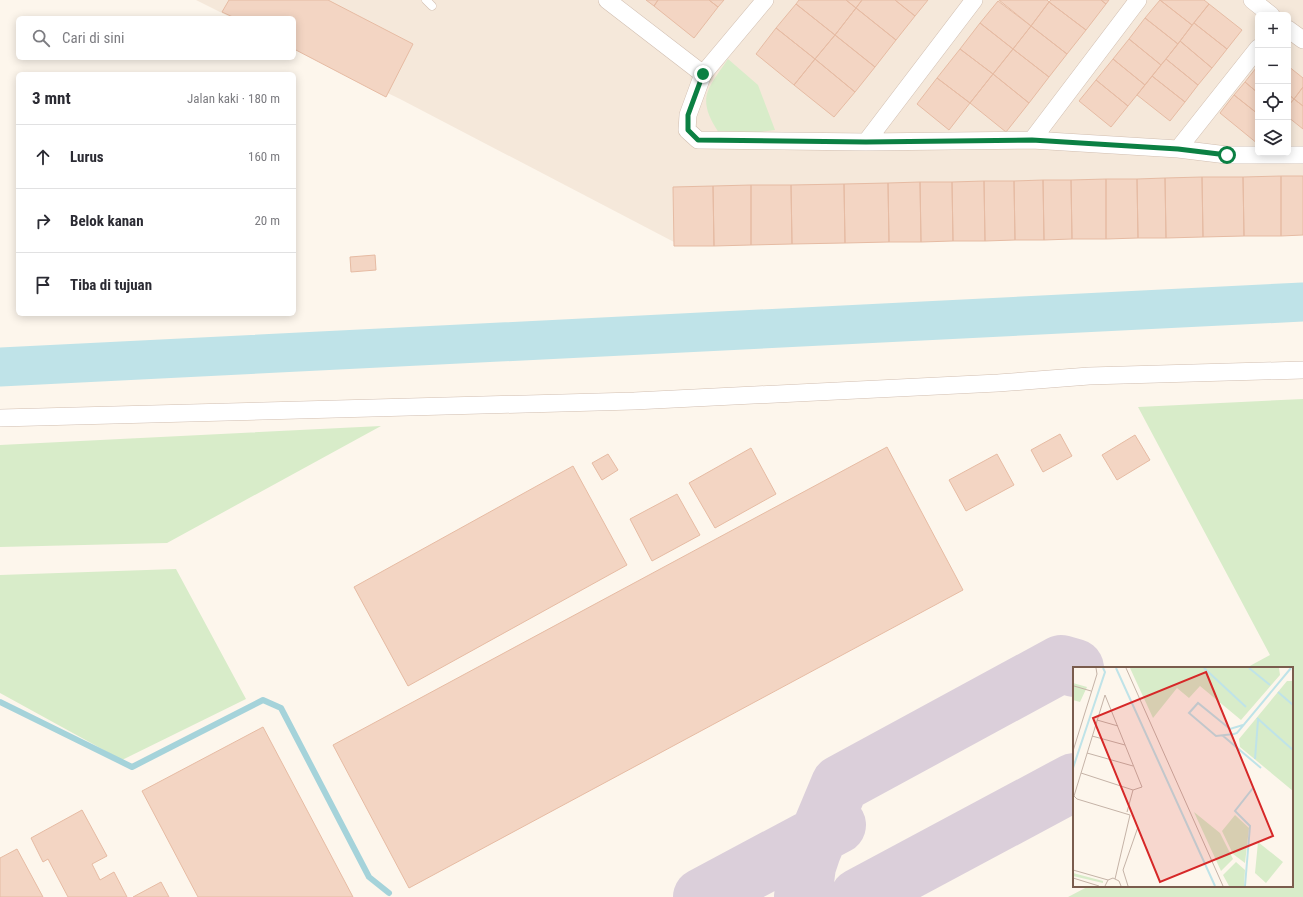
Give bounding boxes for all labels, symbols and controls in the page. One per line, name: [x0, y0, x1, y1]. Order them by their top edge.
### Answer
map controls: [1255, 12, 1291, 156]
button: +: [1255, 12, 1291, 48]
search box: [16, 16, 296, 60]
icon: search: [30, 27, 52, 49]
text: Cari di sini: [62, 29, 124, 47]
button: −: [1255, 48, 1291, 84]
route end: [694, 65, 712, 83]
button: locate: [1255, 84, 1291, 120]
text: 3 mnt: [32, 88, 71, 108]
text: Jalan kaki · 180 m: [187, 91, 280, 106]
button: layers: [1255, 120, 1291, 156]
icon: ahead: [32, 146, 54, 168]
route start: [1218, 146, 1236, 164]
text: Lurus: [70, 148, 104, 166]
text: 160 m: [248, 149, 280, 164]
icon: right: [32, 210, 54, 232]
text: Belok kanan: [70, 212, 144, 230]
text: 20 m: [254, 213, 280, 228]
icon: arrive: [32, 274, 54, 296]
text: Tiba di tujuan: [70, 276, 152, 294]
inset map: [1073, 667, 1293, 887]

